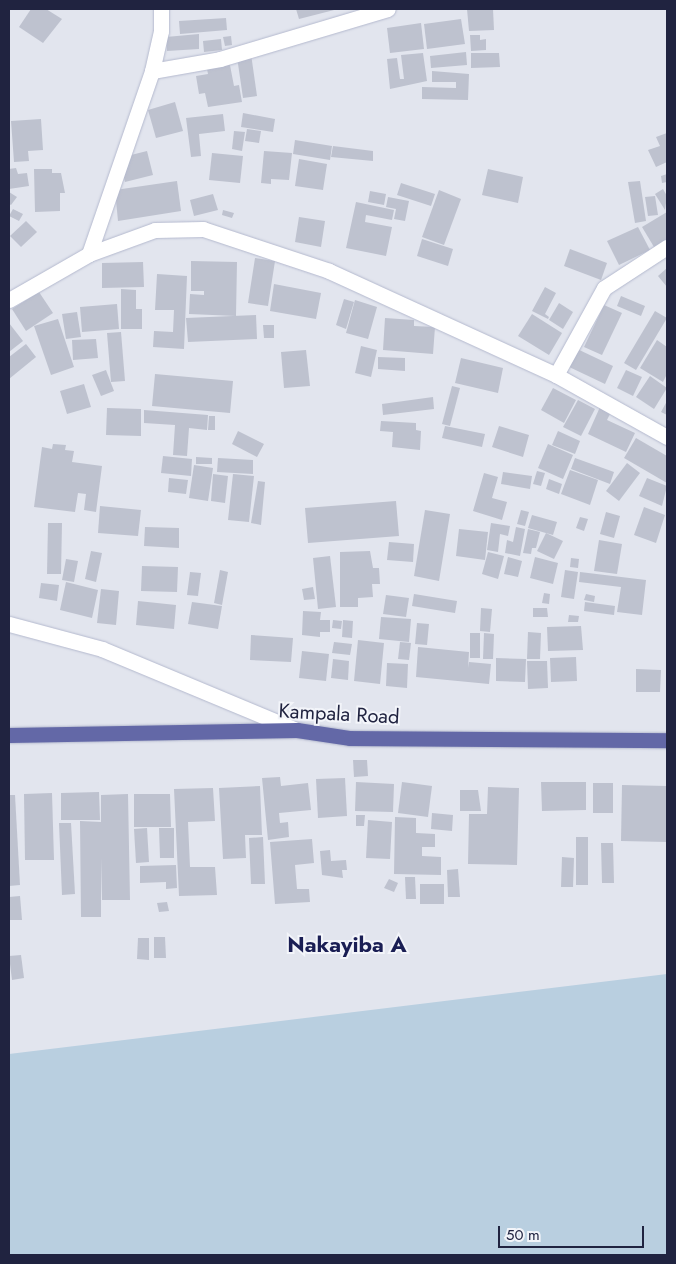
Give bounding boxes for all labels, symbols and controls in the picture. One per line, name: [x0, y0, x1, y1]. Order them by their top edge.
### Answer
street label: Kampala Road: [278, 699, 400, 729]
district label: Nakayiba A: [287, 932, 407, 958]
scale bar: [501, 1216, 647, 1248]
text: 50 m: [506, 1224, 540, 1246]

